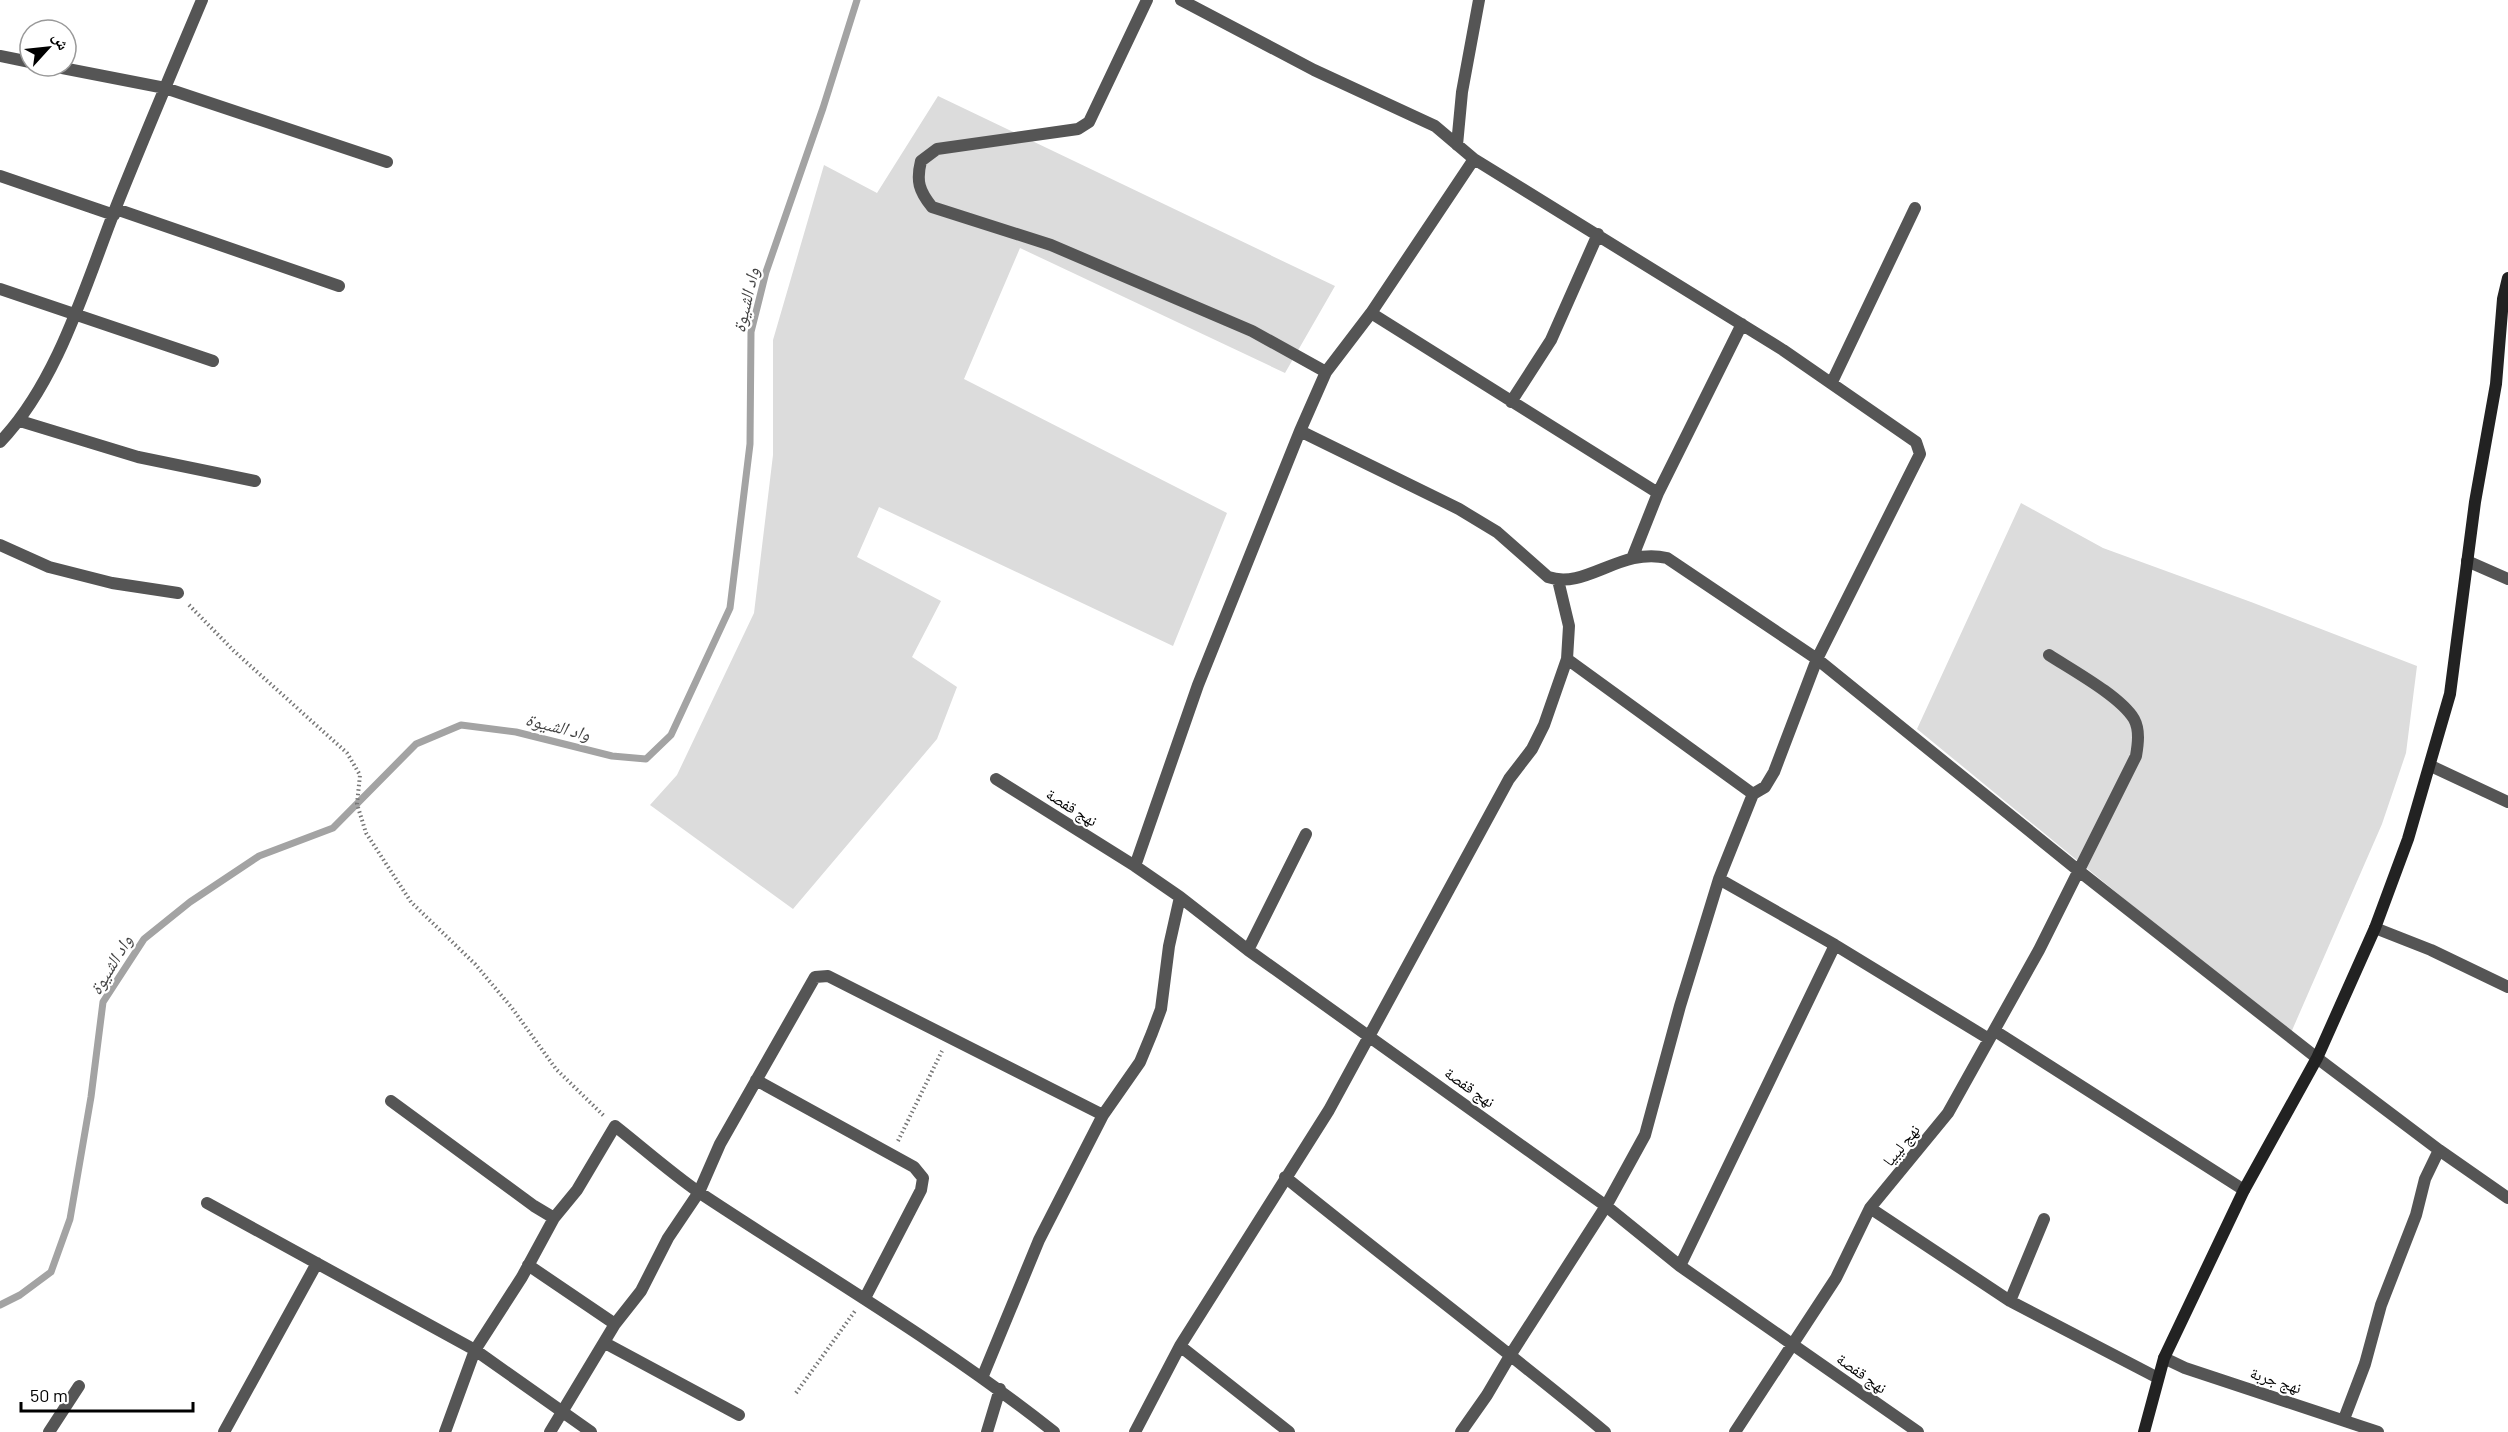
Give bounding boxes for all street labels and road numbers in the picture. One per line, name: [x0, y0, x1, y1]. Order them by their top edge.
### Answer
street label: نهج قفصة: [1042, 783, 1101, 831]
street label: نهج قفصة: [1440, 1062, 1499, 1112]
street label: نهج ليبيا: [1878, 1120, 1925, 1171]
street label: نهج قفصة: [1832, 1348, 1891, 1398]
street label: نهج جربة: [2248, 1362, 2304, 1399]

